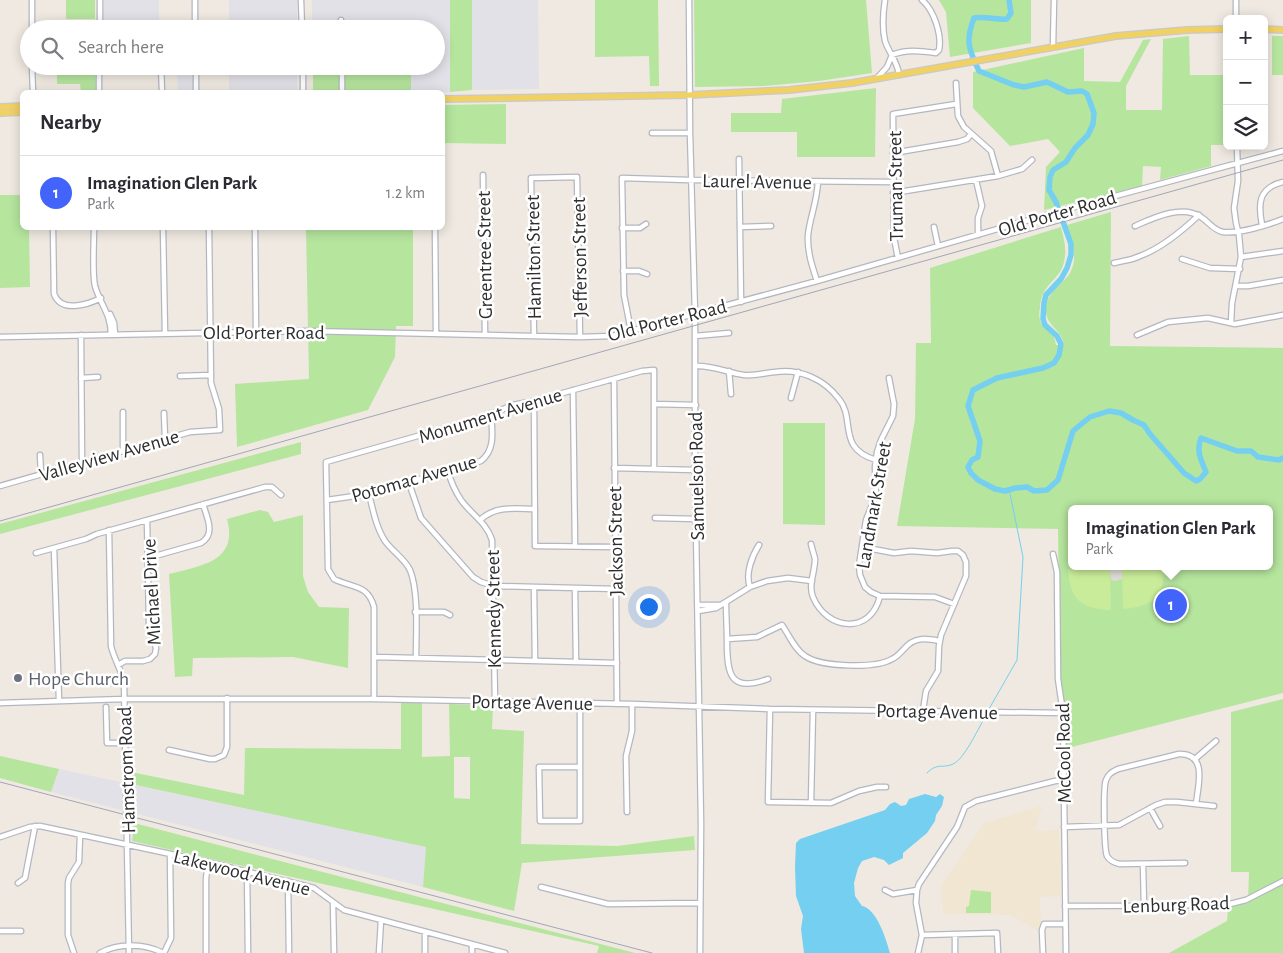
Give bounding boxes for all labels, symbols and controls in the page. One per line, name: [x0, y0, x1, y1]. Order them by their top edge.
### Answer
map controls: [1223, 15, 1268, 150]
button: +: [1223, 15, 1268, 60]
search box: [20, 20, 445, 75]
icon: search: [38, 34, 66, 62]
text: Search here: [78, 38, 164, 57]
button: −: [1223, 60, 1268, 105]
button: layers: [1223, 105, 1268, 150]
text: Nearby: [40, 112, 101, 133]
street label: Truman Street: [885, 130, 907, 242]
street label: Laurel Avenue: [702, 171, 812, 193]
text: Imagination Glen Park: [87, 174, 257, 193]
text: 1: [53, 185, 59, 201]
text: 1.2 km: [386, 185, 425, 201]
street label: Old Porter Road: [996, 188, 1119, 240]
street label: Greentree Street: [474, 190, 496, 319]
street label: Hamilton Street: [523, 194, 545, 319]
text: Park: [87, 196, 115, 212]
street label: Jefferson Street: [569, 196, 591, 317]
street label: Old Porter Road: [606, 297, 729, 345]
street label: Old Porter Road: [203, 323, 325, 343]
street label: Monument Avenue: [416, 385, 564, 447]
street label: Samuelson Road: [686, 411, 708, 541]
street label: Valleyview Avenue: [37, 426, 182, 486]
street label: Landmark Street: [853, 439, 895, 570]
street label: Potomac Avenue: [349, 451, 479, 506]
street label: Jackson Street: [605, 485, 627, 596]
popup: [1068, 505, 1273, 570]
text: Imagination Glen Park: [1085, 519, 1256, 538]
street label: Michael Drive: [139, 538, 165, 646]
text: Park: [1085, 541, 1113, 557]
street label: Kennedy Street: [483, 549, 505, 668]
pin: 1: [1155, 586, 1187, 624]
your location: [636, 594, 662, 620]
place label: Hope Church: [28, 669, 129, 689]
marker: Hope Church: [12, 672, 24, 684]
street label: Portage Avenue: [471, 692, 593, 714]
street label: Portage Avenue: [876, 701, 998, 723]
street label: McCool Road: [1053, 702, 1075, 804]
street label: Hamstrom Road: [115, 706, 139, 834]
street label: Lakewood Avenue: [171, 846, 312, 900]
street label: Lenburg Road: [1122, 893, 1230, 917]

